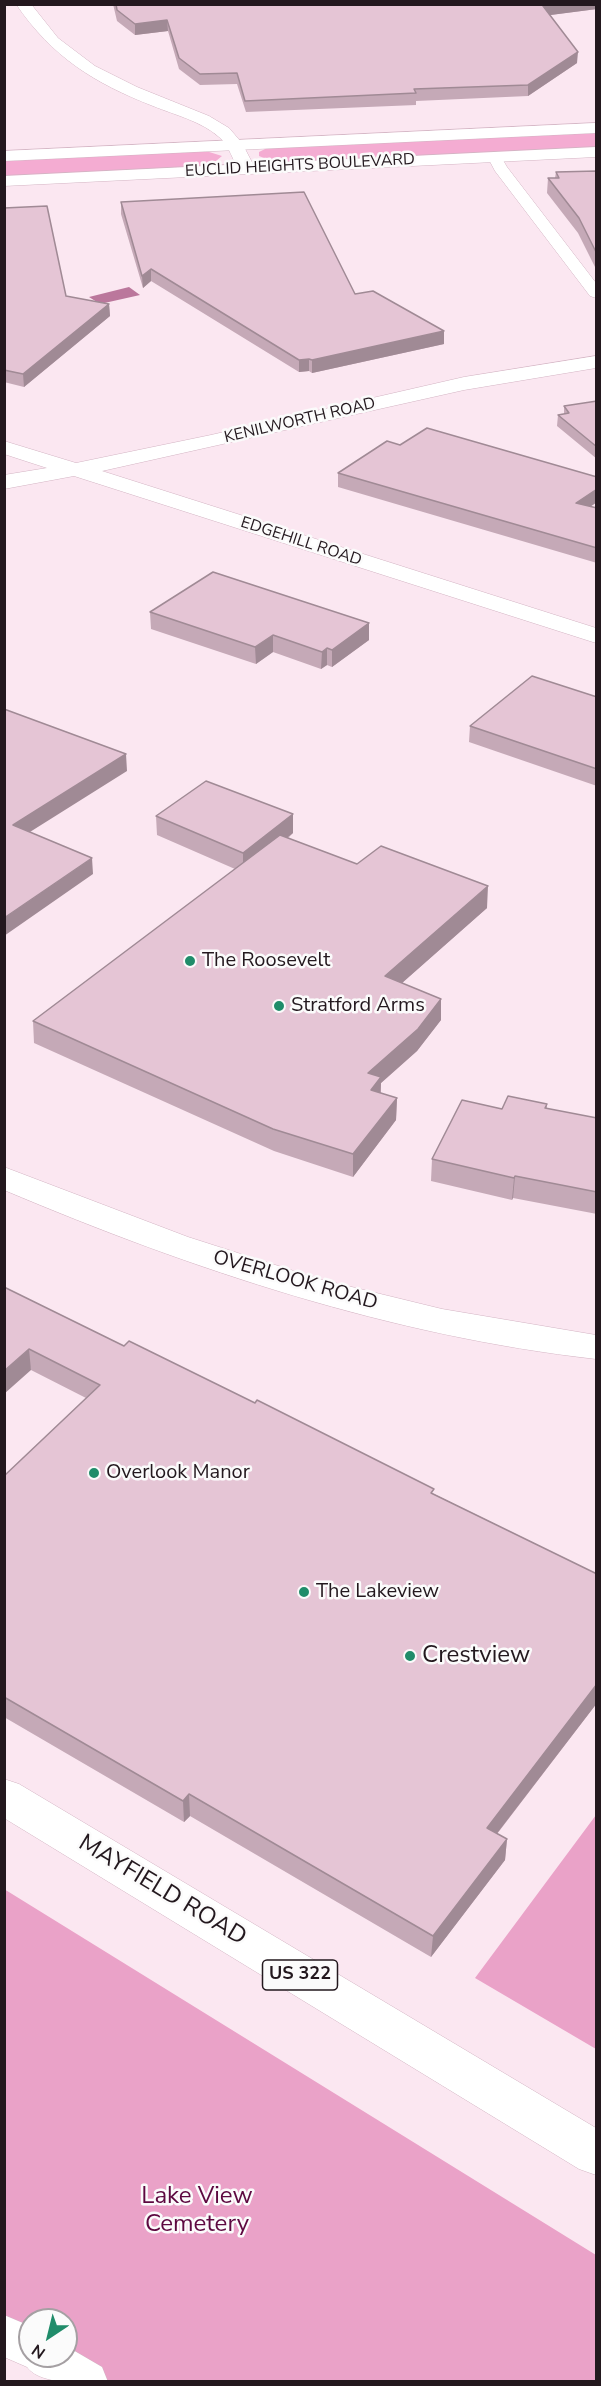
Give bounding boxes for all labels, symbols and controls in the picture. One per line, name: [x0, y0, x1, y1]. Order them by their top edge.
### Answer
street label: EUCLID HEIGHTS BOULEVARD: [185, 150, 415, 182]
street label: KENILWORTH ROAD: [223, 394, 377, 448]
street label: EDGEHILL ROAD: [238, 513, 364, 571]
place label: The Roosevelt: [202, 949, 330, 973]
marker: The Roosevelt: [183, 954, 197, 968]
place label: Stratford Arms: [291, 994, 425, 1018]
marker: Stratford Arms: [272, 999, 286, 1013]
street label: OVERLOOK ROAD: [210, 1246, 380, 1316]
place label: Overlook Manor: [106, 1461, 250, 1485]
marker: Overlook Manor: [87, 1466, 101, 1480]
place label: The Lakeview: [316, 1580, 439, 1604]
marker: The Lakeview: [297, 1585, 311, 1599]
place label: Crestview: [422, 1642, 530, 1670]
marker: Crestview: [403, 1649, 417, 1663]
street label: MAYFIELD ROAD: [73, 1830, 251, 1952]
road number: US 322: [262, 1960, 338, 1990]
park label: Lake View Cemetery: [141, 2183, 253, 2239]
north arrow: [18, 2308, 78, 2368]
text: N: [28, 2339, 50, 2364]

